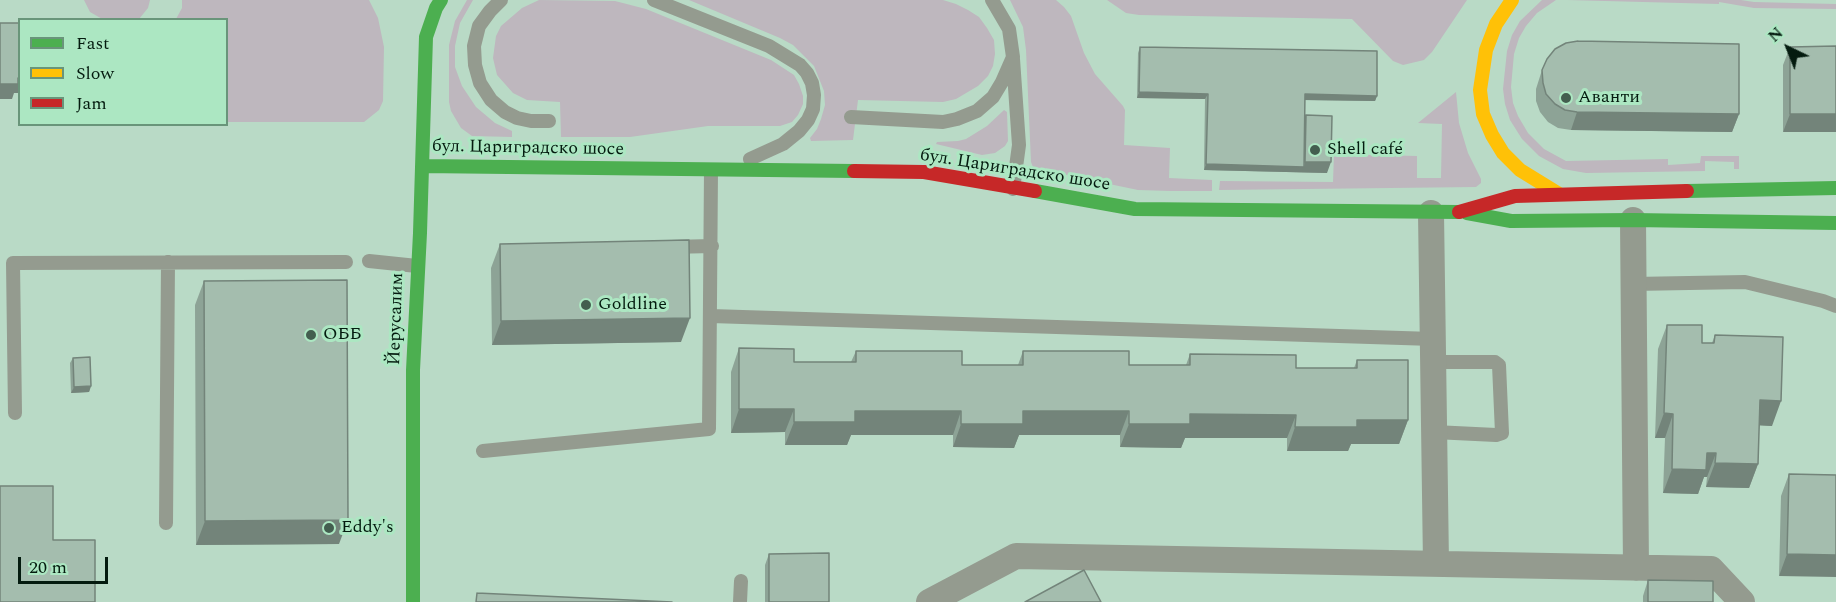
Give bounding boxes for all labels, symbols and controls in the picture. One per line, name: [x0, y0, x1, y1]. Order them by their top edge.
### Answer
legend: [18, 18, 228, 126]
north arrow: [1758, 18, 1818, 78]
text: N: [1763, 22, 1789, 48]
text: Fast: [76, 30, 109, 57]
text: Slow: [76, 60, 114, 87]
place label: Аванти: [1578, 87, 1640, 109]
text: Jam: [76, 90, 107, 117]
marker: Аванти: [1559, 91, 1573, 105]
street label: бул. Цариградско шосе: [432, 137, 624, 161]
place label: Shell café: [1327, 139, 1403, 161]
marker: Shell café: [1308, 143, 1322, 157]
street label: бул. Цариградско шосе: [918, 145, 1112, 197]
street label: Йерусалим: [385, 272, 409, 366]
place label: Goldline: [598, 294, 667, 316]
marker: Goldline: [579, 298, 593, 312]
place label: ОББ: [323, 324, 362, 346]
marker: ОББ: [304, 328, 318, 342]
place label: Eddy's: [341, 517, 394, 539]
marker: Eddy's: [322, 521, 336, 535]
scale bar: [21, 545, 111, 583]
text: 20 m: [29, 554, 67, 581]

